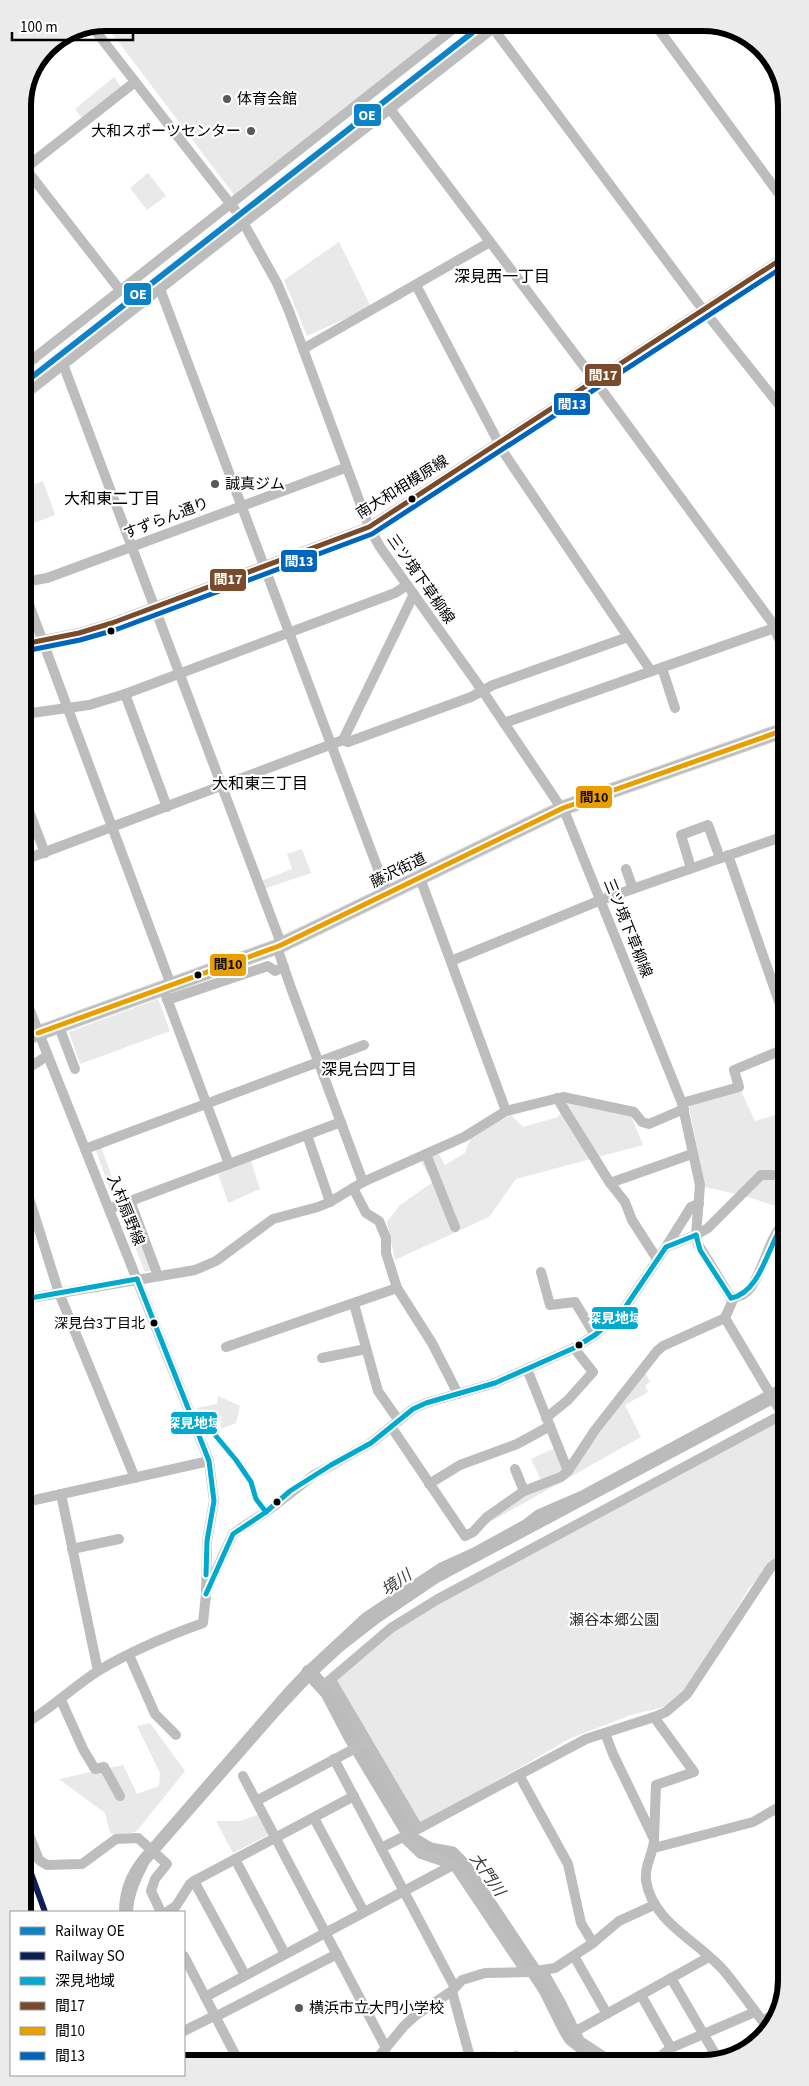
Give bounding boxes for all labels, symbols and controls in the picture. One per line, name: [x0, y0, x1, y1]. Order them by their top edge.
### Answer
scale bar: [12, 10, 134, 42]
text: 100 m: [20, 17, 58, 38]
place label: 体育会館: [237, 89, 297, 110]
marker: 体育会館: [221, 93, 233, 105]
line badge: OE: [353, 103, 382, 127]
text: OE: [358, 106, 376, 126]
place label: 大和スポーツセンター: [91, 121, 241, 142]
marker: 大和スポーツセンター: [245, 125, 257, 137]
district label: 深見西一丁目: [454, 266, 550, 288]
line badge: OE: [123, 282, 152, 306]
text: OE: [129, 285, 147, 305]
line badge: 間17: [584, 363, 622, 387]
text: 間17: [589, 366, 617, 386]
line badge: 間13: [553, 392, 591, 416]
text: 間13: [558, 395, 586, 415]
street label: 南大和相模原線: [352, 451, 452, 524]
place label: 誠真ジム: [225, 474, 285, 495]
marker: 誠真ジム: [209, 478, 221, 490]
district label: 大和東二丁目: [64, 488, 160, 510]
street label: すずらん通り: [120, 493, 212, 544]
unlabelled marker: [407, 494, 417, 504]
street label: 三ツ境下草柳線: [382, 530, 459, 628]
line badge: 間13: [280, 549, 318, 573]
text: 間13: [285, 552, 313, 572]
line badge: 間17: [209, 568, 247, 592]
text: 間17: [214, 570, 242, 590]
unlabelled marker: [106, 626, 116, 636]
district label: 大和東三丁目: [212, 773, 308, 795]
line badge: 間10: [575, 785, 613, 809]
text: 間10: [580, 788, 608, 808]
street label: 藤沢街道: [367, 848, 430, 893]
street label: 三ツ境下草柳線: [598, 876, 657, 981]
line badge: 間10: [209, 953, 247, 977]
text: 間10: [214, 955, 242, 975]
unlabelled marker: [193, 970, 203, 980]
district label: 深見台四丁目: [321, 1059, 417, 1081]
street label: 入村扇野線: [102, 1171, 149, 1249]
line badge: 深見地域: [591, 1306, 639, 1330]
text: 深見地域: [587, 1309, 643, 1329]
place label: 深見台3丁目北: [54, 1314, 145, 1334]
marker: 深見台3丁目北: [149, 1318, 159, 1328]
unlabelled marker: [574, 1340, 584, 1350]
line badge: 深見地域: [170, 1411, 218, 1435]
text: 深見地域: [166, 1414, 222, 1434]
unlabelled marker: [272, 1497, 282, 1507]
water label: 境川: [377, 1563, 418, 1601]
park label: 瀬谷本郷公園: [569, 1610, 659, 1631]
water label: 大門川: [464, 1849, 511, 1902]
legend: [10, 1911, 185, 2076]
text: Railway OE: [55, 1921, 125, 1942]
text: Railway SO: [55, 1946, 125, 1967]
text: 深見地域: [55, 1971, 115, 1992]
text: 間17: [55, 1996, 85, 2017]
place label: 横浜市立大門小学校: [309, 1998, 444, 2019]
marker: 横浜市立大門小学校: [293, 2002, 305, 2014]
text: 間10: [55, 2021, 85, 2042]
text: 間13: [55, 2046, 85, 2067]

